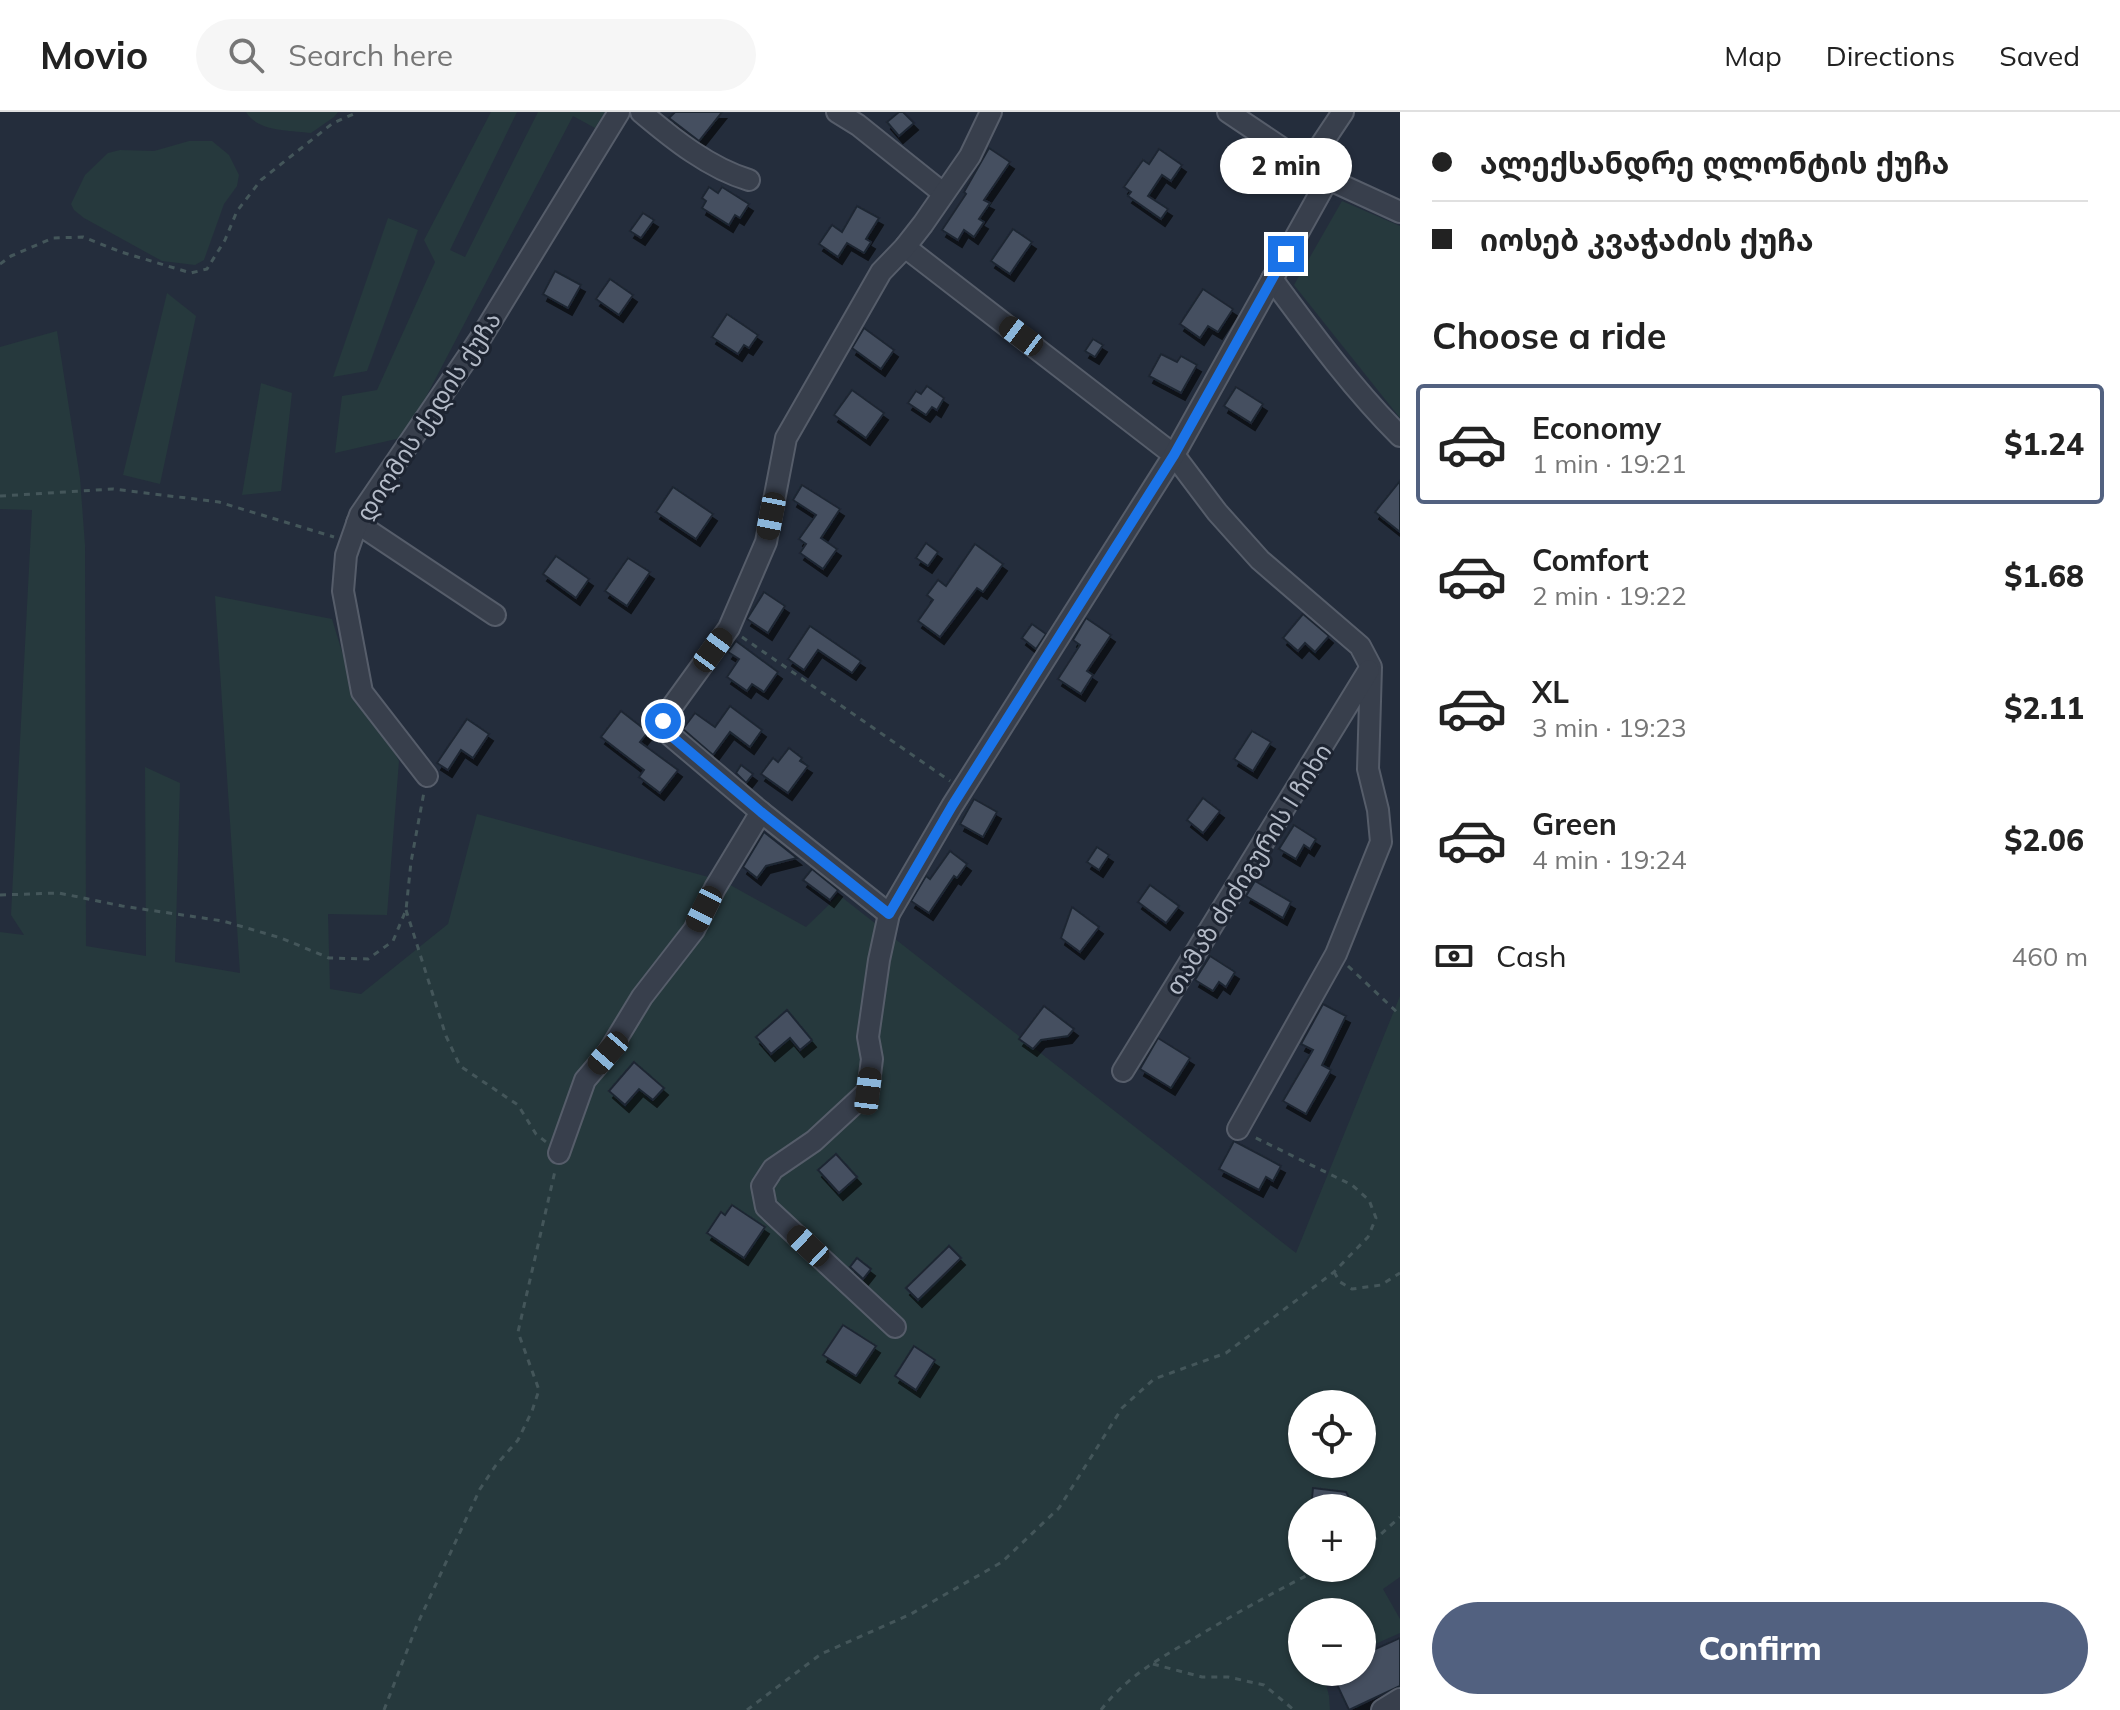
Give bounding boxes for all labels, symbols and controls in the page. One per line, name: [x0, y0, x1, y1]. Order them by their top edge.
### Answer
search box: [196, 19, 756, 91]
text: Movio: [40, 31, 148, 79]
icon: search: [224, 33, 268, 77]
text: Search here: [288, 36, 453, 74]
text: Map: [1724, 38, 1782, 73]
text: Directions: [1826, 38, 1955, 73]
text: Saved: [1999, 38, 2080, 73]
callout: 2 min: [1220, 138, 1352, 194]
text: ალექსანდრე ღლონტის ქუჩა: [1480, 144, 1949, 182]
text: 2 min: [1251, 149, 1321, 182]
text: იოსებ კვაჭაძის ქუჩა: [1480, 221, 1813, 259]
route end: [1268, 236, 1304, 272]
street label: დიღმის ქედის ქუჩა: [349, 306, 508, 527]
car: [995, 312, 1047, 360]
text: Choose a ride: [1432, 313, 1666, 358]
icon: car: [1436, 408, 1508, 480]
text: Economy: [1532, 409, 1661, 447]
text: $1.24: [2004, 425, 2084, 463]
text: 1 min · 19:21: [1532, 447, 1687, 480]
car: [755, 490, 787, 542]
icon: car: [1436, 540, 1508, 612]
text: Comfort: [1532, 541, 1649, 579]
text: $1.68: [2004, 557, 2084, 595]
text: 2 min · 19:22: [1532, 579, 1687, 612]
car: [689, 624, 737, 676]
icon: car: [1436, 672, 1508, 744]
text: XL: [1532, 673, 1569, 711]
text: $2.11: [2004, 689, 2084, 727]
route start: [645, 703, 681, 739]
text: 3 min · 19:23: [1532, 711, 1687, 744]
street label: თამაზ ძიძიგურის I ჩიხი: [1158, 738, 1338, 1000]
icon: car: [1436, 804, 1508, 876]
text: Green: [1532, 805, 1617, 843]
text: $2.06: [2004, 821, 2084, 859]
text: 4 min · 19:24: [1532, 843, 1687, 876]
car: [682, 882, 726, 936]
icon: cash: [1432, 934, 1476, 978]
text: Cash: [1496, 937, 1567, 975]
text: 460 m: [2012, 940, 2088, 973]
car: [583, 1027, 633, 1079]
car: [853, 1066, 883, 1116]
car: [782, 1221, 834, 1271]
map controls: [1288, 1390, 1376, 1686]
button: locate: [1288, 1390, 1376, 1478]
button: +: [1288, 1494, 1376, 1582]
button: −: [1288, 1598, 1376, 1686]
button: Confirm: [1432, 1602, 2088, 1694]

